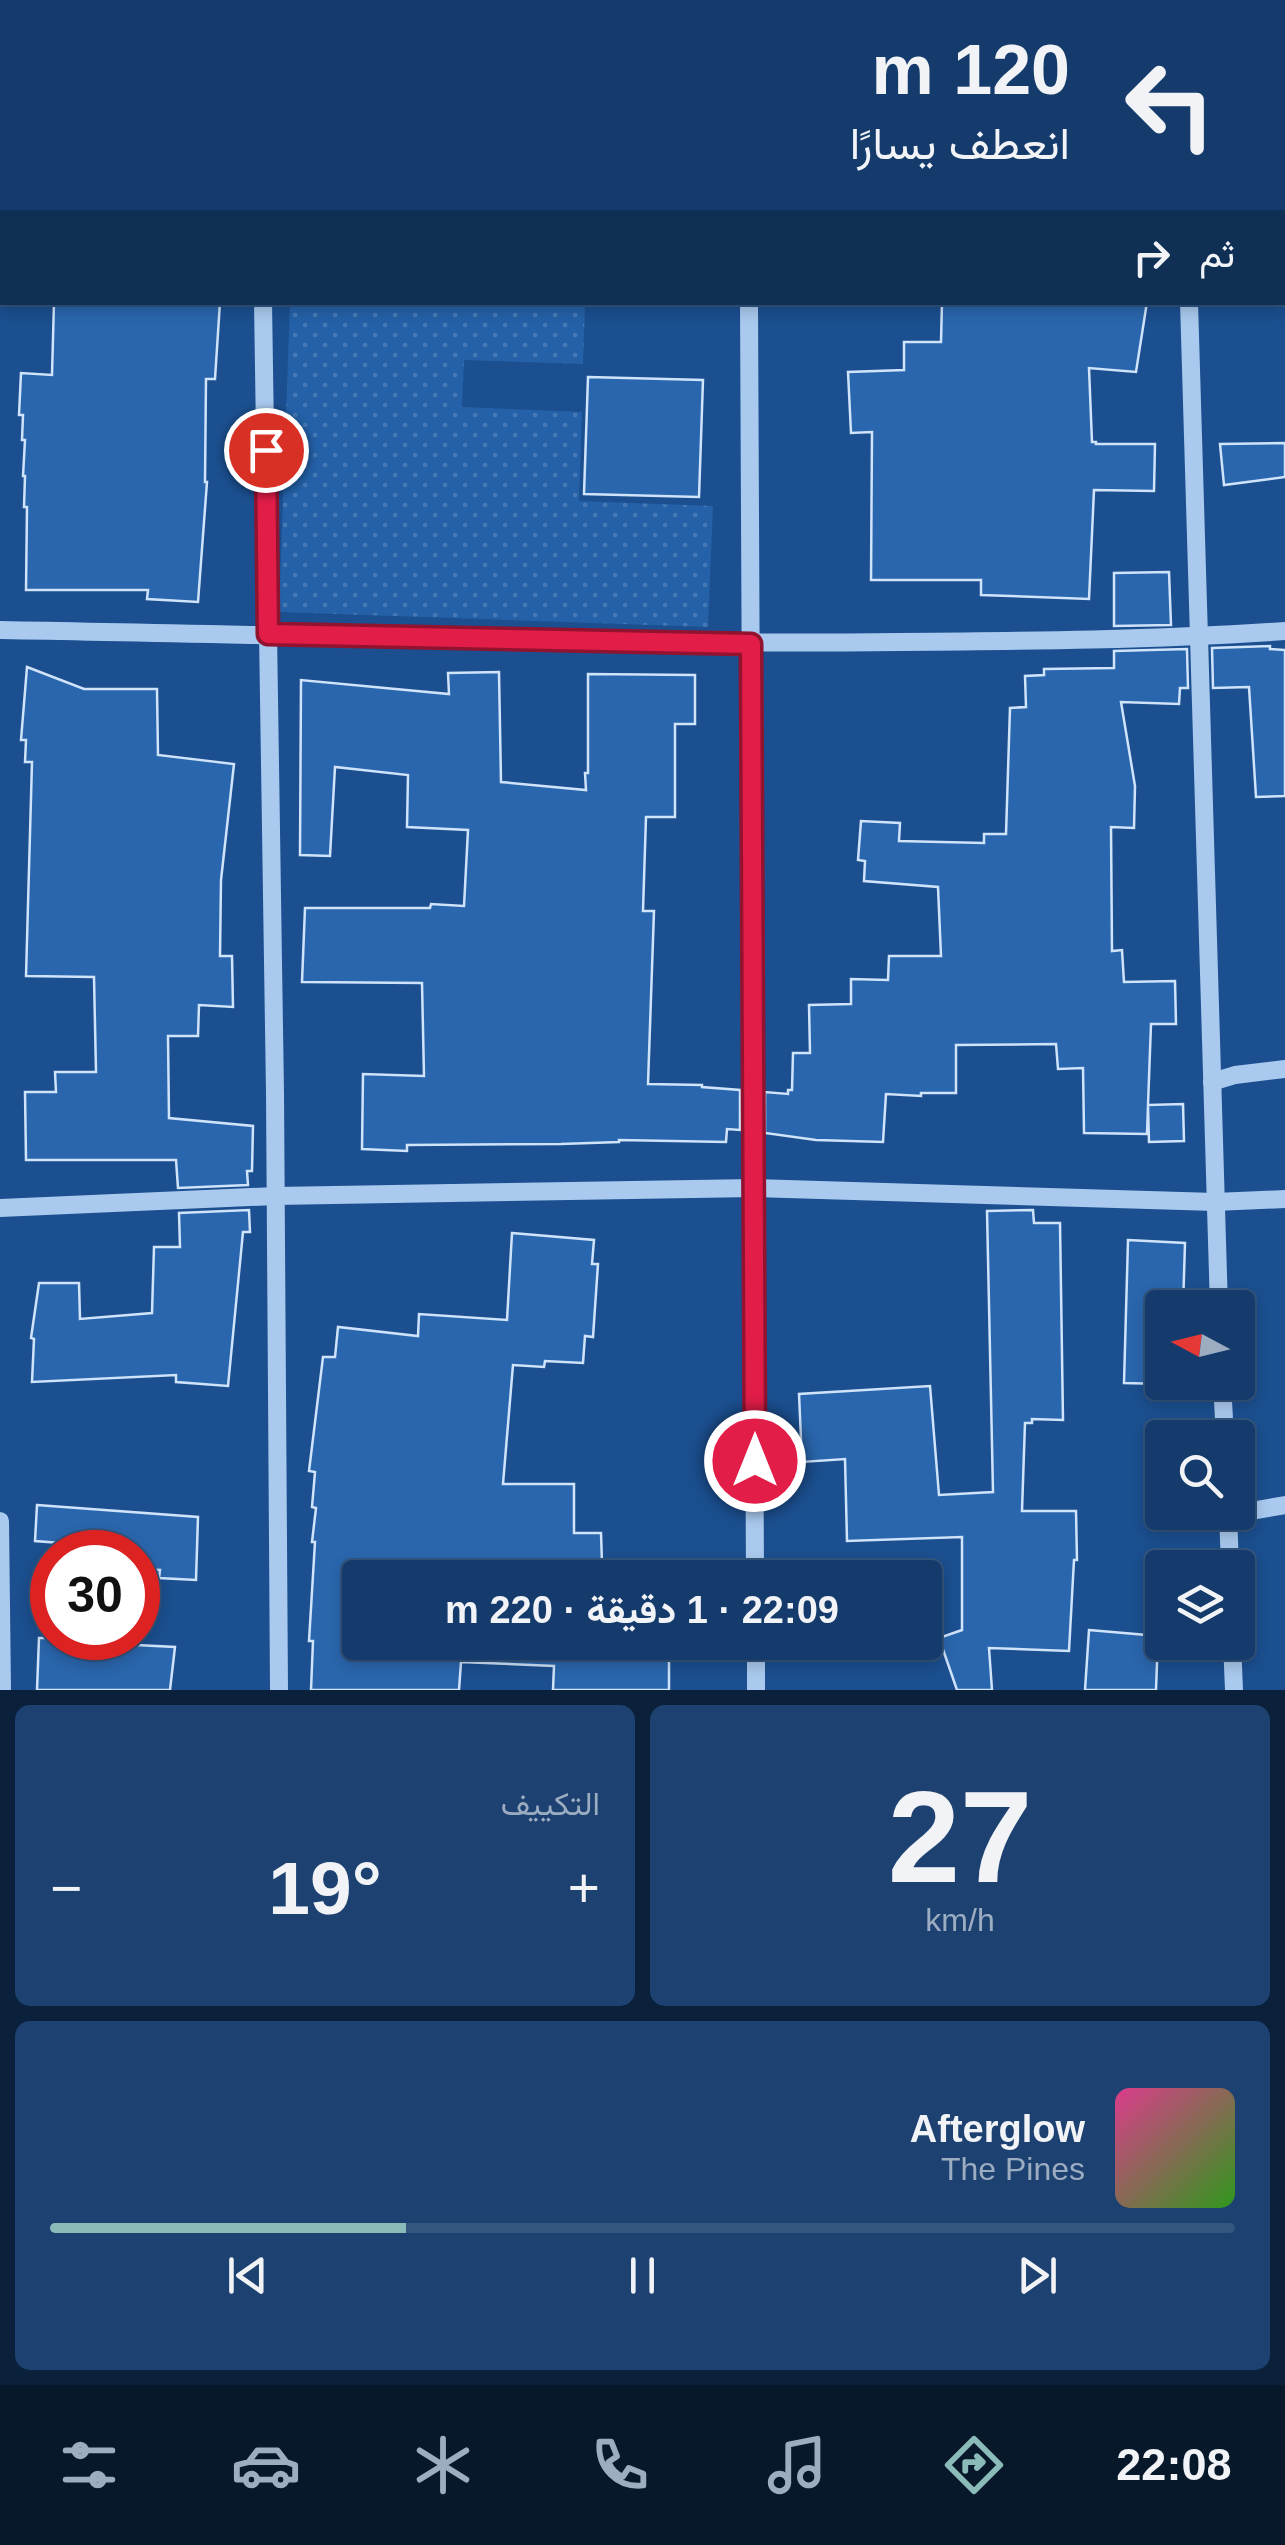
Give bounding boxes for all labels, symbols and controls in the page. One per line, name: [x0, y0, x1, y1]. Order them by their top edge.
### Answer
text: 120 m: [872, 31, 1070, 109]
icon: left: [1105, 40, 1235, 170]
text: انعطف يسارًا: [850, 118, 1070, 169]
icon: right: [1124, 230, 1179, 285]
text: ثم: [1199, 233, 1235, 275]
pin: [224, 408, 309, 493]
icon: arrive: [239, 423, 294, 478]
north arrow: [1145, 1290, 1255, 1400]
map controls: [1145, 1290, 1255, 1660]
position arrow: [703, 1409, 807, 1513]
button: search: [1145, 1420, 1255, 1530]
speed limit sign: 30: [30, 1530, 160, 1660]
button: layers: [1145, 1550, 1255, 1660]
text: 22:09 · 1 دقيقة · 220 m: [445, 1589, 839, 1631]
text: 27: [888, 1764, 1032, 1910]
text: التكييف: [501, 1786, 600, 1822]
text: 19°: [268, 1846, 382, 1930]
text: −: [50, 1857, 82, 1919]
text: +: [568, 1857, 600, 1919]
text: km/h: [925, 1902, 995, 1938]
text: Afterglow: [910, 2108, 1085, 2150]
text: The Pines: [941, 2151, 1085, 2187]
icon: previous: [220, 2248, 275, 2303]
icon: pause: [615, 2248, 670, 2303]
icon: next: [1010, 2248, 1065, 2303]
icon: filters: [54, 2430, 124, 2500]
icon: car: [231, 2430, 301, 2500]
icon: climate: [408, 2430, 478, 2500]
icon: phone: [585, 2430, 655, 2500]
icon: music: [762, 2430, 832, 2500]
icon: directions: [939, 2430, 1009, 2500]
text: 22:08: [1116, 2439, 1231, 2490]

